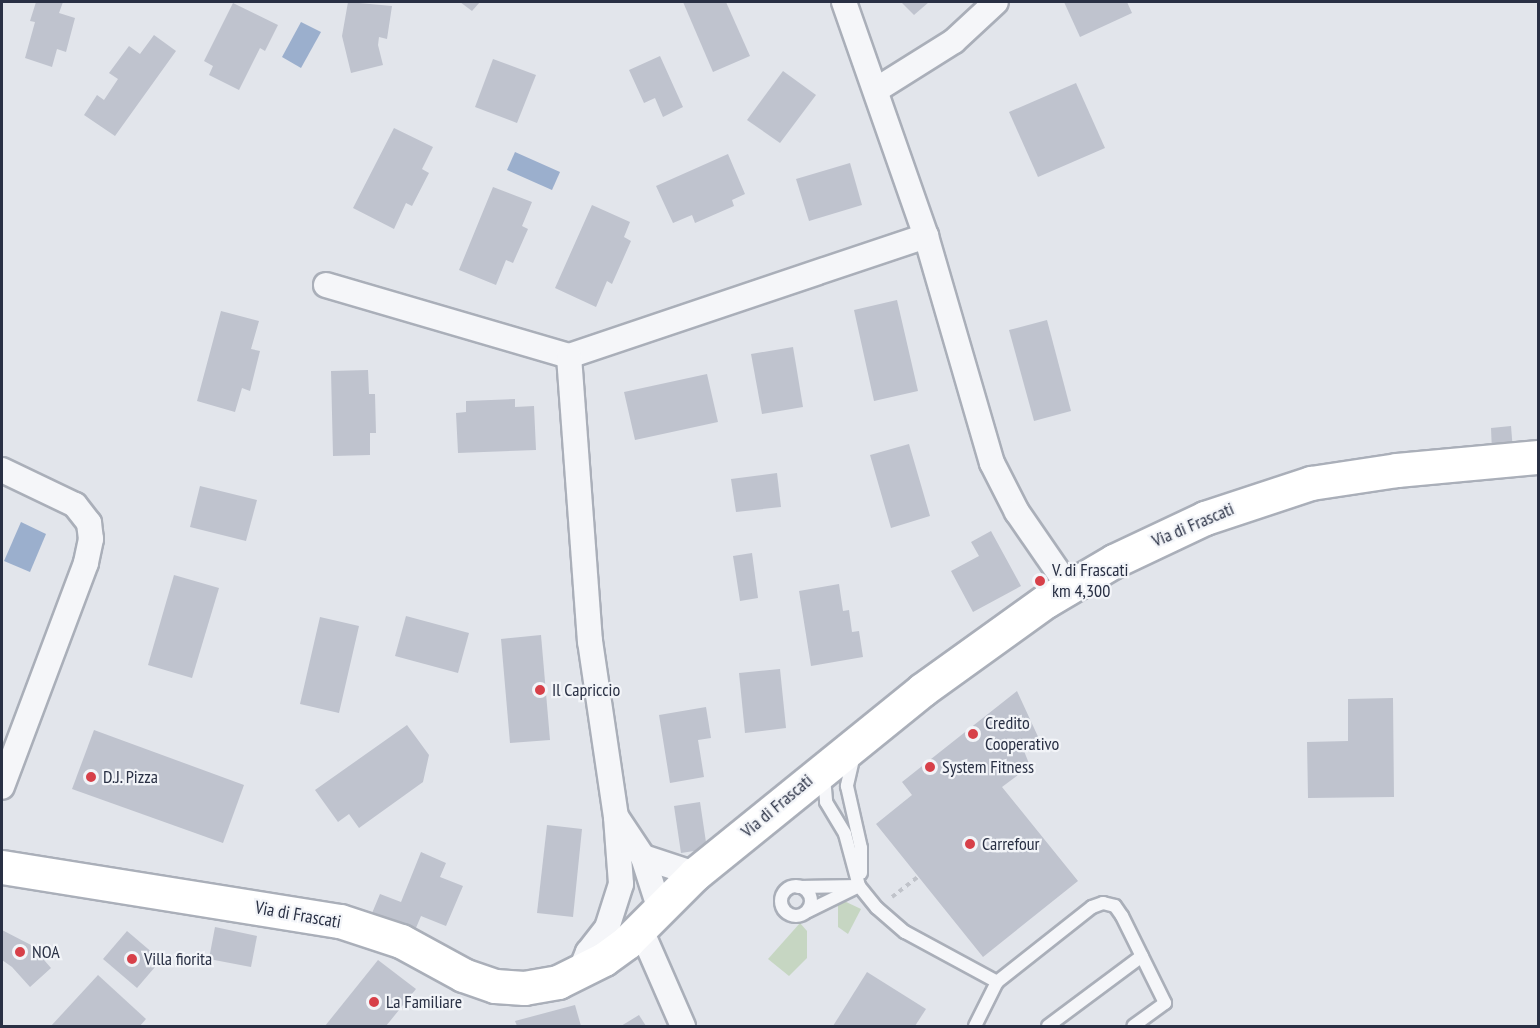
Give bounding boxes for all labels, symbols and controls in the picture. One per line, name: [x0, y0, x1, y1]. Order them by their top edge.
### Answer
street label: Via di Frascati: [1149, 498, 1237, 552]
place label: V. di Frascati km 4,300: [1052, 560, 1130, 602]
marker: V. di Frascati km 4,300: [1033, 574, 1047, 588]
place label: Il Capriccio: [552, 679, 620, 701]
marker: Il Capriccio: [533, 683, 547, 697]
place label: Credito Cooperativo: [985, 713, 1059, 756]
marker: Credito Cooperativo: [966, 727, 980, 741]
place label: System Fitness: [942, 756, 1034, 778]
marker: System Fitness: [923, 760, 937, 774]
place label: D.J. Pizza: [103, 766, 159, 788]
marker: D.J. Pizza: [84, 770, 98, 784]
street label: Via di Frascati: [737, 770, 817, 842]
place label: Carrefour: [982, 833, 1040, 855]
marker: Carrefour: [963, 837, 977, 851]
street label: Via di Frascati: [253, 897, 343, 933]
place label: NOA: [32, 941, 60, 963]
marker: NOA: [13, 945, 27, 959]
place label: Villa fiorita: [144, 948, 212, 970]
marker: Villa fiorita: [125, 952, 139, 966]
place label: La Familiare: [386, 991, 462, 1013]
marker: La Familiare: [367, 995, 381, 1009]

